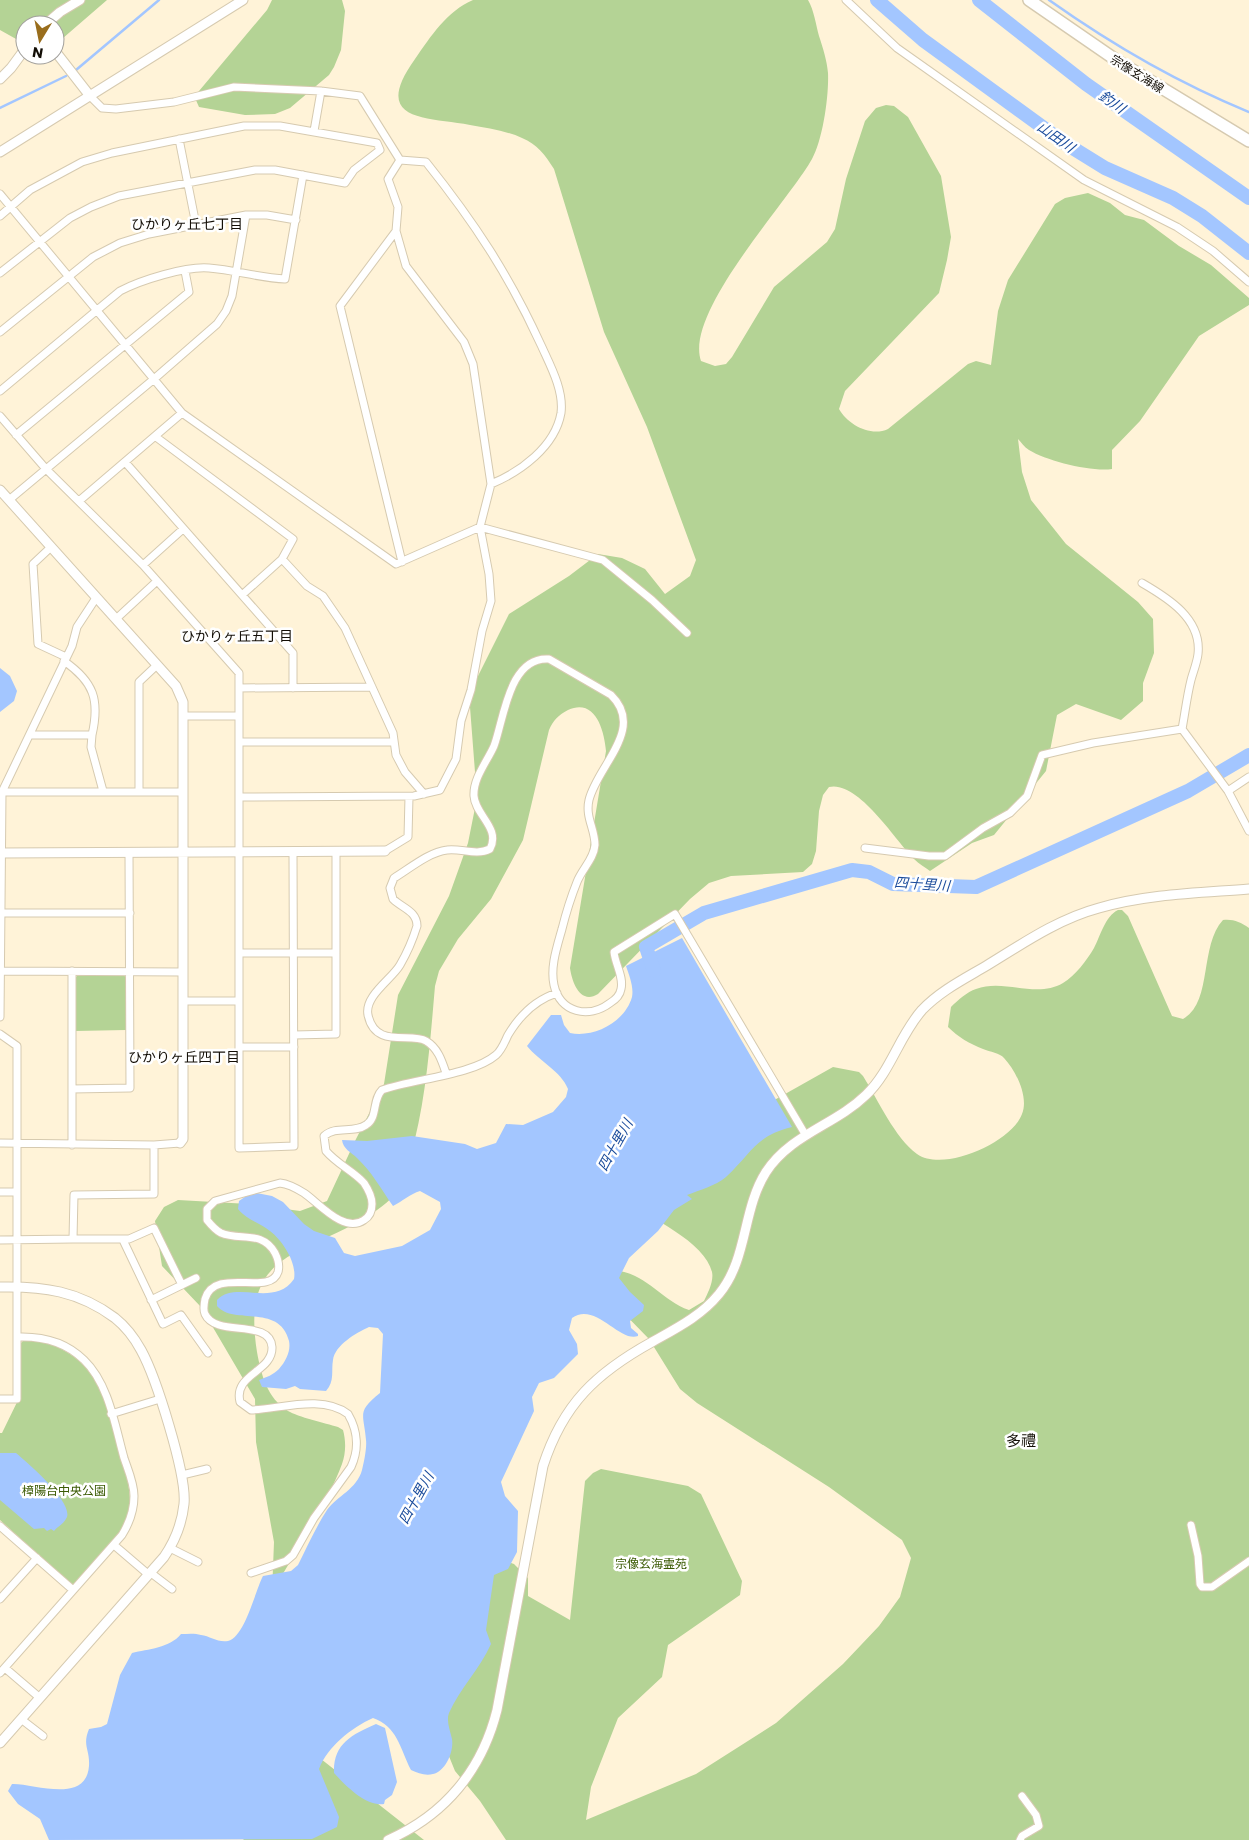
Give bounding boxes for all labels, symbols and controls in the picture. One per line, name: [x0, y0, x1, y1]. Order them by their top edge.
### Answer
north arrow: [15, 15, 65, 65]
text: N: [31, 42, 45, 64]
street label: 宗像玄海線: [1107, 50, 1167, 97]
water label: 釣川: [1095, 86, 1131, 119]
water label: 山田川: [1033, 117, 1081, 158]
district label: ひかりヶ丘七丁目: [131, 214, 243, 234]
district label: ひかりヶ丘五丁目: [181, 626, 293, 646]
water label: 四十里川: [893, 872, 953, 896]
district label: ひかりヶ丘四丁目: [128, 1047, 240, 1067]
water label: 四十里川: [593, 1114, 638, 1174]
district label: 多禮: [1006, 1430, 1036, 1451]
water label: 四十里川: [394, 1467, 439, 1527]
park label: 樟陽台中央公園: [22, 1482, 106, 1499]
park label: 宗像玄海霊苑: [615, 1555, 687, 1572]

